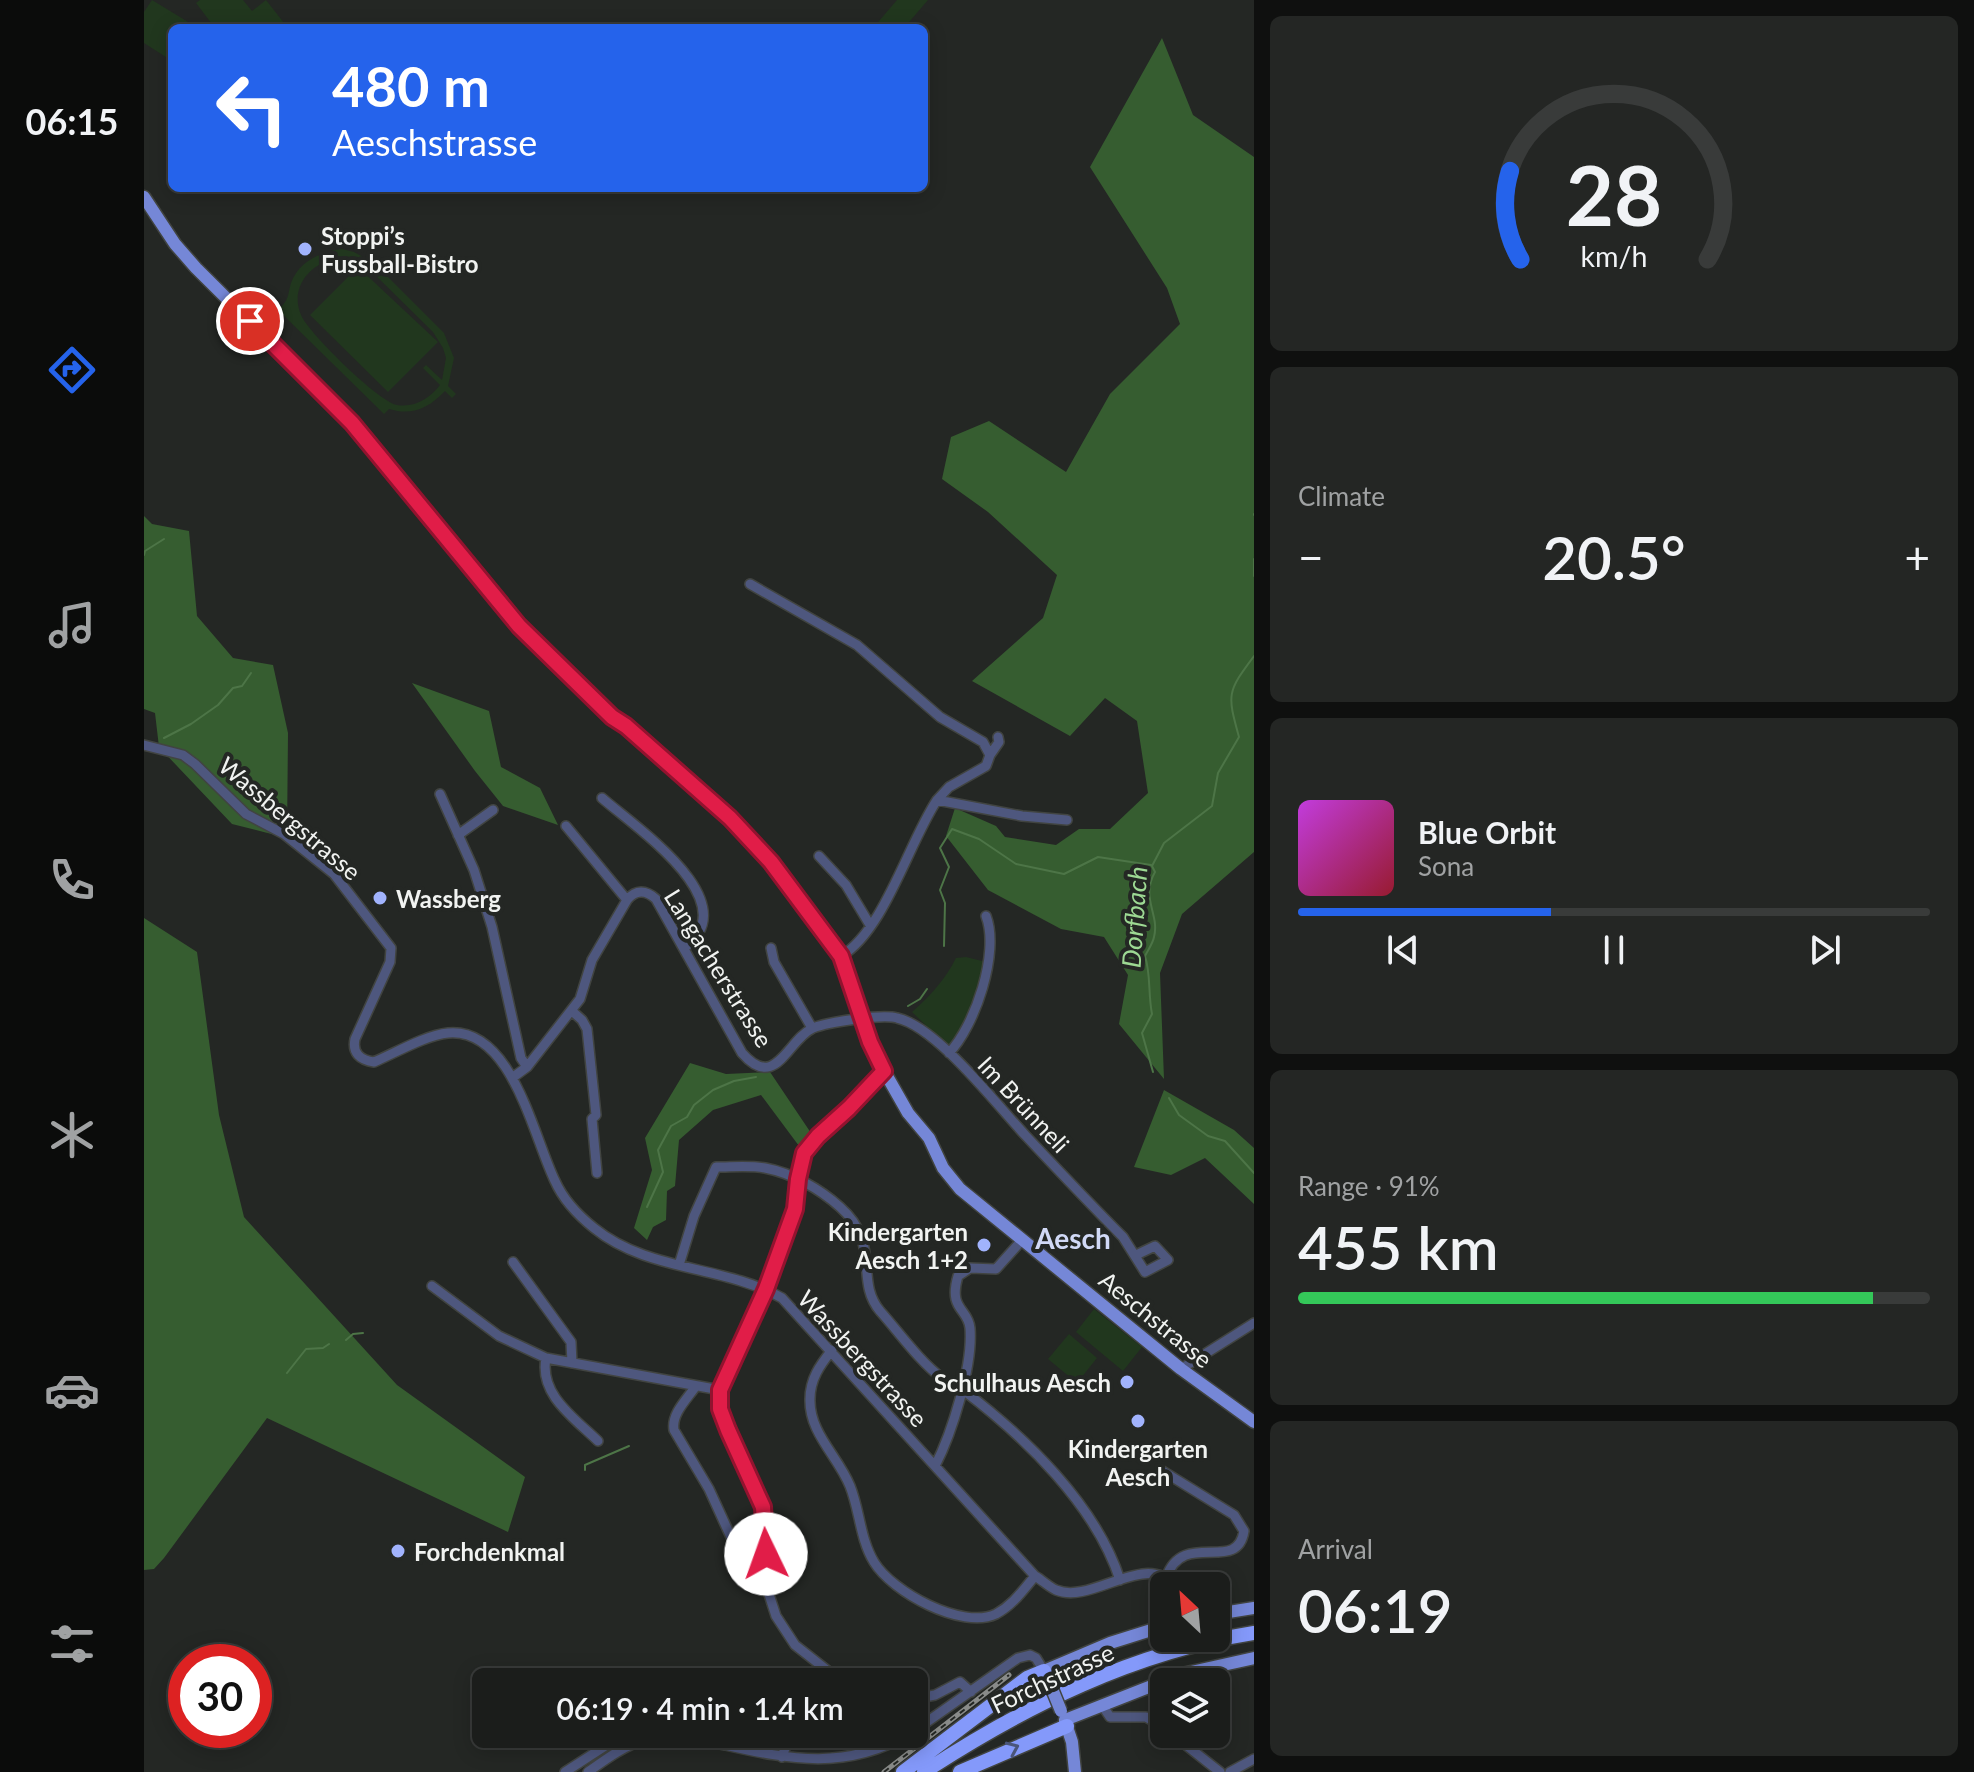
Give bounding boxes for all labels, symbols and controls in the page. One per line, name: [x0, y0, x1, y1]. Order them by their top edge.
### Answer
text: 480 m: [332, 52, 490, 119]
icon: left: [200, 56, 304, 160]
text: 06:15: [26, 99, 118, 143]
text: Aeschstrasse: [332, 120, 537, 164]
text: 28: [1566, 143, 1662, 243]
place label: Stoppi’s Fussball-Bistro: [321, 221, 479, 278]
text: km/h: [1581, 239, 1647, 273]
marker: Stoppi’s Fussball-Bistro: [296, 240, 314, 258]
pin: [216, 287, 284, 355]
icon: arrive: [228, 299, 272, 343]
icon: directions: [44, 342, 100, 398]
text: Climate: [1298, 480, 1385, 512]
text: 20.5°: [1542, 521, 1686, 593]
text: −: [1298, 531, 1324, 583]
text: +: [1904, 531, 1930, 583]
icon: music: [44, 597, 100, 653]
street label: Wassbergstrasse: [213, 750, 367, 886]
text: Blue Orbit: [1418, 814, 1556, 850]
text: Sona: [1418, 850, 1474, 882]
icon: phone: [44, 852, 100, 908]
water label: Dorfbach: [1114, 865, 1154, 969]
street label: Langacherstrasse: [659, 883, 779, 1053]
place label: Wassberg: [396, 884, 501, 913]
marker: Wassberg: [371, 889, 389, 907]
icon: previous: [1381, 928, 1425, 972]
icon: pause: [1592, 928, 1636, 972]
icon: next: [1803, 928, 1847, 972]
street label: Im Brünneli: [972, 1050, 1076, 1158]
icon: climate: [44, 1107, 100, 1163]
text: Range · 91%: [1298, 1170, 1440, 1202]
text: 455 km: [1298, 1211, 1499, 1283]
place label: Kindergarten Aesch 1+2: [828, 1217, 968, 1274]
district label: Aesch: [1034, 1221, 1111, 1255]
marker: Kindergarten Aesch 1+2: [975, 1236, 993, 1254]
street label: Aeschstrasse: [1094, 1265, 1218, 1373]
street label: Wassbergstrasse: [792, 1284, 934, 1432]
icon: car: [44, 1362, 100, 1418]
place label: Schulhaus Aesch: [934, 1368, 1111, 1397]
marker: Schulhaus Aesch: [1118, 1373, 1136, 1391]
marker: Kindergarten Aesch: [1129, 1412, 1147, 1430]
place label: Kindergarten Aesch: [1068, 1434, 1208, 1491]
position arrow: [724, 1512, 808, 1596]
text: Arrival: [1298, 1533, 1373, 1565]
place label: Forchdenkmal: [414, 1537, 565, 1566]
marker: Forchdenkmal: [389, 1542, 407, 1560]
north arrow: [1150, 1572, 1230, 1652]
map controls: [1150, 1572, 1230, 1748]
text: 06:19: [1298, 1574, 1452, 1646]
icon: filters: [44, 1616, 100, 1672]
street label: Forchstrasse: [986, 1637, 1118, 1719]
speed limit sign: 30: [168, 1644, 272, 1748]
button: layers: [1150, 1668, 1230, 1748]
text: 06:19 · 4 min · 1.4 km: [556, 1690, 844, 1726]
one-way arrow: [1005, 1742, 1019, 1758]

